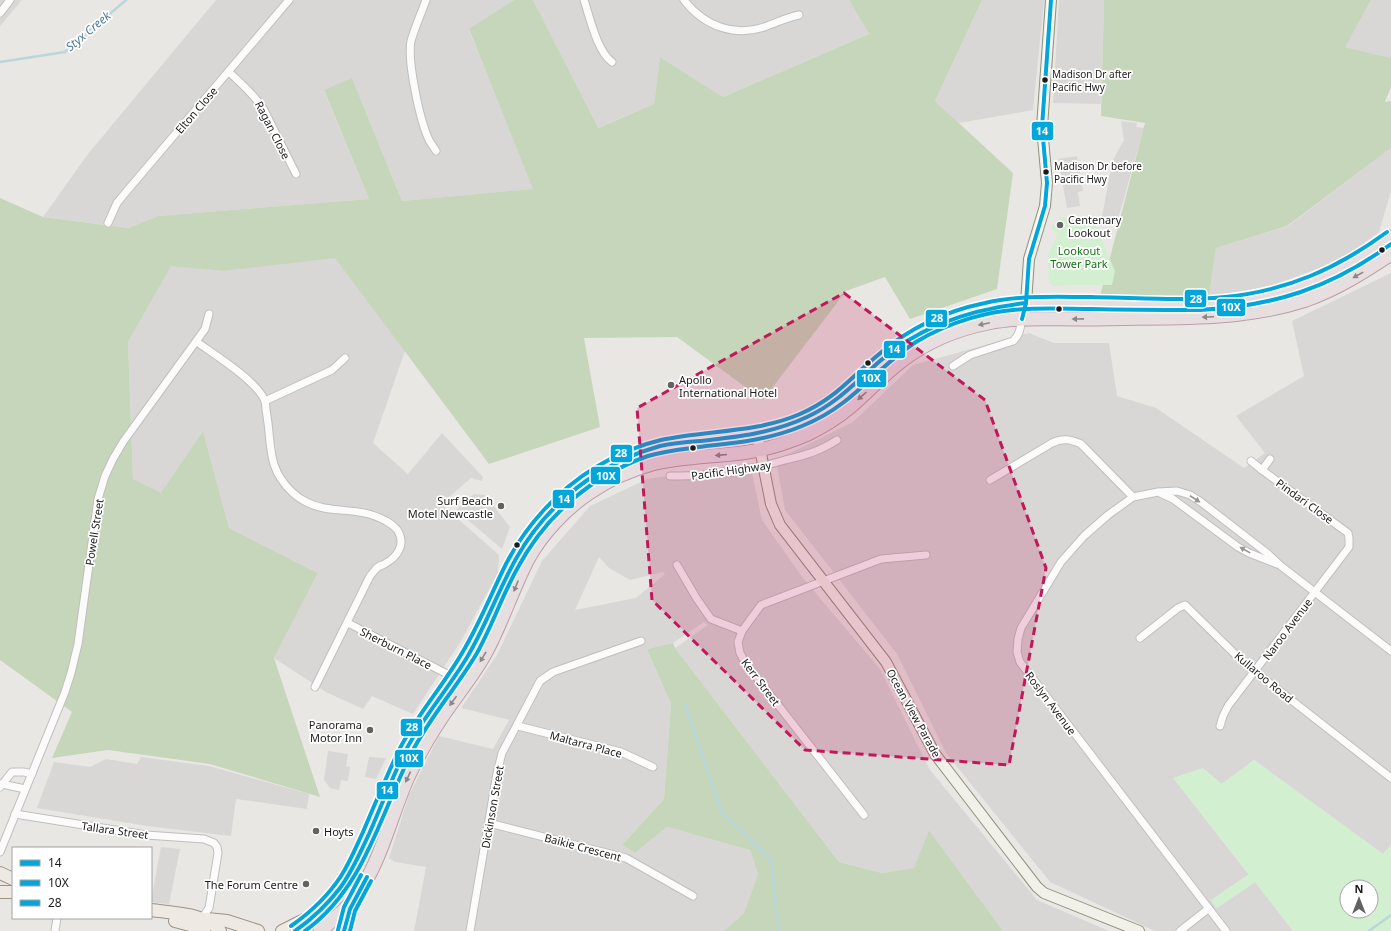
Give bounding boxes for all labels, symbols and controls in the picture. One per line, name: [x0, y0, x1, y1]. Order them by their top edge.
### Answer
water label: Styx Creek: [62, 6, 115, 55]
place label: Madison Dr after Pacific Hwy: [1052, 67, 1132, 94]
marker: Madison Dr after Pacific Hwy: [1040, 75, 1050, 85]
street label: Elton Close: [172, 84, 220, 136]
street label: Ragan Close: [252, 98, 294, 162]
line badge: 14: [1031, 121, 1054, 141]
text: 14: [1036, 123, 1049, 138]
place label: Madison Dr before Pacific Hwy: [1054, 159, 1142, 186]
marker: Madison Dr before Pacific Hwy: [1041, 167, 1051, 177]
place label: Centenary Lookout: [1068, 212, 1122, 240]
marker: Centenary Lookout: [1055, 220, 1065, 230]
park label: Lookout Tower Park: [1050, 243, 1108, 271]
unlabelled marker: [1377, 245, 1387, 255]
one-way arrow: [1352, 272, 1364, 279]
line badge: 28: [1184, 289, 1207, 308]
text: 28: [1190, 291, 1202, 306]
line badge: 10X: [1216, 298, 1246, 317]
text: 10X: [1221, 299, 1242, 314]
unlabelled marker: [1054, 304, 1064, 314]
line badge: 28: [925, 309, 948, 328]
text: 28: [931, 310, 943, 325]
one-way arrow: [1201, 314, 1214, 320]
one-way arrow: [1071, 316, 1084, 322]
one-way arrow: [978, 321, 990, 327]
line badge: 14: [883, 340, 906, 359]
text: 14: [888, 341, 901, 356]
unlabelled marker: [863, 358, 873, 368]
line badge: 10X: [856, 369, 887, 388]
text: 10X: [861, 370, 882, 385]
place label: Apollo International Hotel: [679, 372, 777, 400]
marker: Apollo International Hotel: [666, 380, 676, 390]
one-way arrow: [857, 391, 867, 401]
unlabelled marker: [688, 443, 698, 453]
line badge: 28: [610, 444, 633, 463]
text: 28: [615, 445, 627, 460]
one-way arrow: [715, 452, 727, 458]
street label: Pacific Highway: [690, 457, 772, 483]
line badge: 10X: [590, 466, 621, 485]
text: 10X: [596, 468, 617, 483]
street label: Pindari Close: [1273, 475, 1337, 527]
line badge: 14: [552, 489, 575, 509]
text: 14: [558, 491, 571, 506]
place label: Surf Beach Motel Newcastle: [408, 493, 493, 521]
one-way arrow: [1190, 495, 1200, 503]
street label: Powell Street: [81, 498, 107, 566]
marker: Surf Beach Motel Newcastle: [496, 501, 506, 511]
unlabelled marker: [512, 540, 522, 550]
one-way arrow: [1239, 547, 1251, 554]
one-way arrow: [513, 581, 519, 593]
street label: Naroo Avenue: [1259, 595, 1315, 663]
street label: Sherburn Place: [358, 623, 434, 673]
street label: Kullaroo Road: [1231, 648, 1297, 706]
one-way arrow: [480, 651, 487, 663]
street label: Kerr Street: [738, 655, 784, 709]
street label: Ocean View Parade: [883, 666, 945, 760]
street label: Roslyn Avenue: [1022, 668, 1080, 738]
one-way arrow: [450, 696, 458, 706]
place label: Panorama Motor Inn: [309, 717, 362, 745]
line badge: 28: [400, 718, 423, 737]
text: 28: [406, 719, 418, 734]
marker: Panorama Motor Inn: [365, 725, 375, 735]
street label: Maltarra Place: [548, 727, 624, 761]
line badge: 10X: [394, 749, 424, 768]
text: 10X: [399, 750, 420, 765]
street label: Dickinson Street: [477, 764, 507, 850]
one-way arrow: [405, 771, 411, 783]
line badge: 14: [376, 781, 399, 800]
text: 14: [381, 782, 394, 797]
street label: Tallara Street: [81, 818, 149, 842]
place label: Hoyts: [324, 824, 353, 839]
marker: Hoyts: [311, 826, 321, 836]
street label: Baikie Crescent: [543, 830, 623, 864]
legend: [12, 847, 152, 919]
text: 14: [48, 854, 62, 871]
text: 10X: [48, 874, 69, 891]
place label: The Forum Centre: [205, 877, 298, 892]
marker: The Forum Centre: [301, 879, 311, 889]
north arrow: [1339, 879, 1379, 919]
text: N: [1355, 881, 1363, 896]
text: 28: [48, 894, 62, 911]

